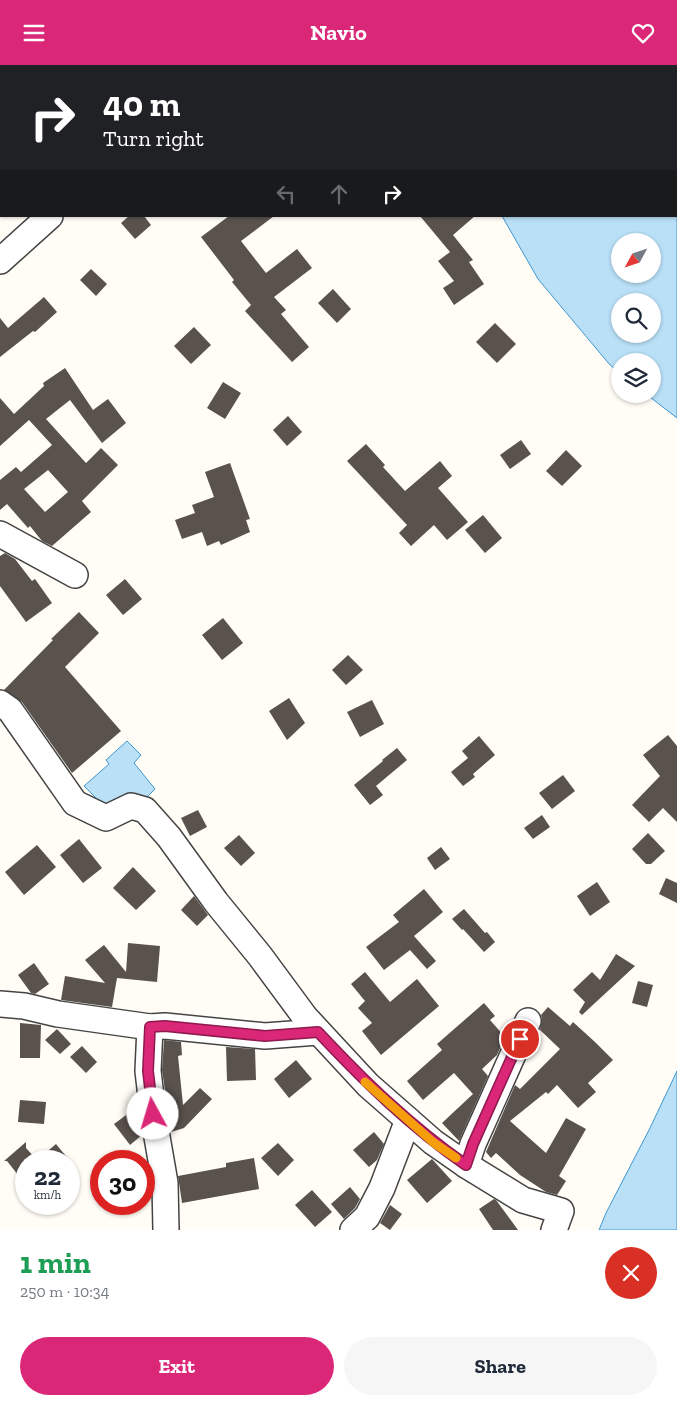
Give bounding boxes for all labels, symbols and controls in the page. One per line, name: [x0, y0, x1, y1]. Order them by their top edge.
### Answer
icon: menu: [20, 19, 48, 47]
text: Navio: [310, 19, 367, 46]
icon: heart: [629, 19, 657, 47]
text: 40 m: [103, 83, 180, 125]
icon: right: [20, 85, 85, 150]
text: Turn right: [103, 125, 204, 152]
icon: left: [272, 180, 300, 208]
icon: ahead: [325, 180, 353, 208]
icon: right: [378, 180, 406, 208]
north arrow: [611, 233, 661, 283]
map controls: [611, 233, 661, 403]
button: search: [611, 293, 661, 343]
button: layers: [611, 353, 661, 403]
pin: [499, 1018, 541, 1060]
icon: arrive: [506, 1025, 534, 1053]
position arrow: [126, 1087, 178, 1139]
speed limit sign: 30: [90, 1150, 155, 1215]
text: 22: [34, 1161, 61, 1191]
text: km/h: [34, 1188, 61, 1202]
text: 1 min: [20, 1245, 91, 1281]
button: close: [605, 1247, 657, 1299]
text: 250 m · 10:34: [20, 1282, 109, 1301]
button: Exit: [20, 1337, 334, 1395]
button: Share: [344, 1337, 657, 1395]

